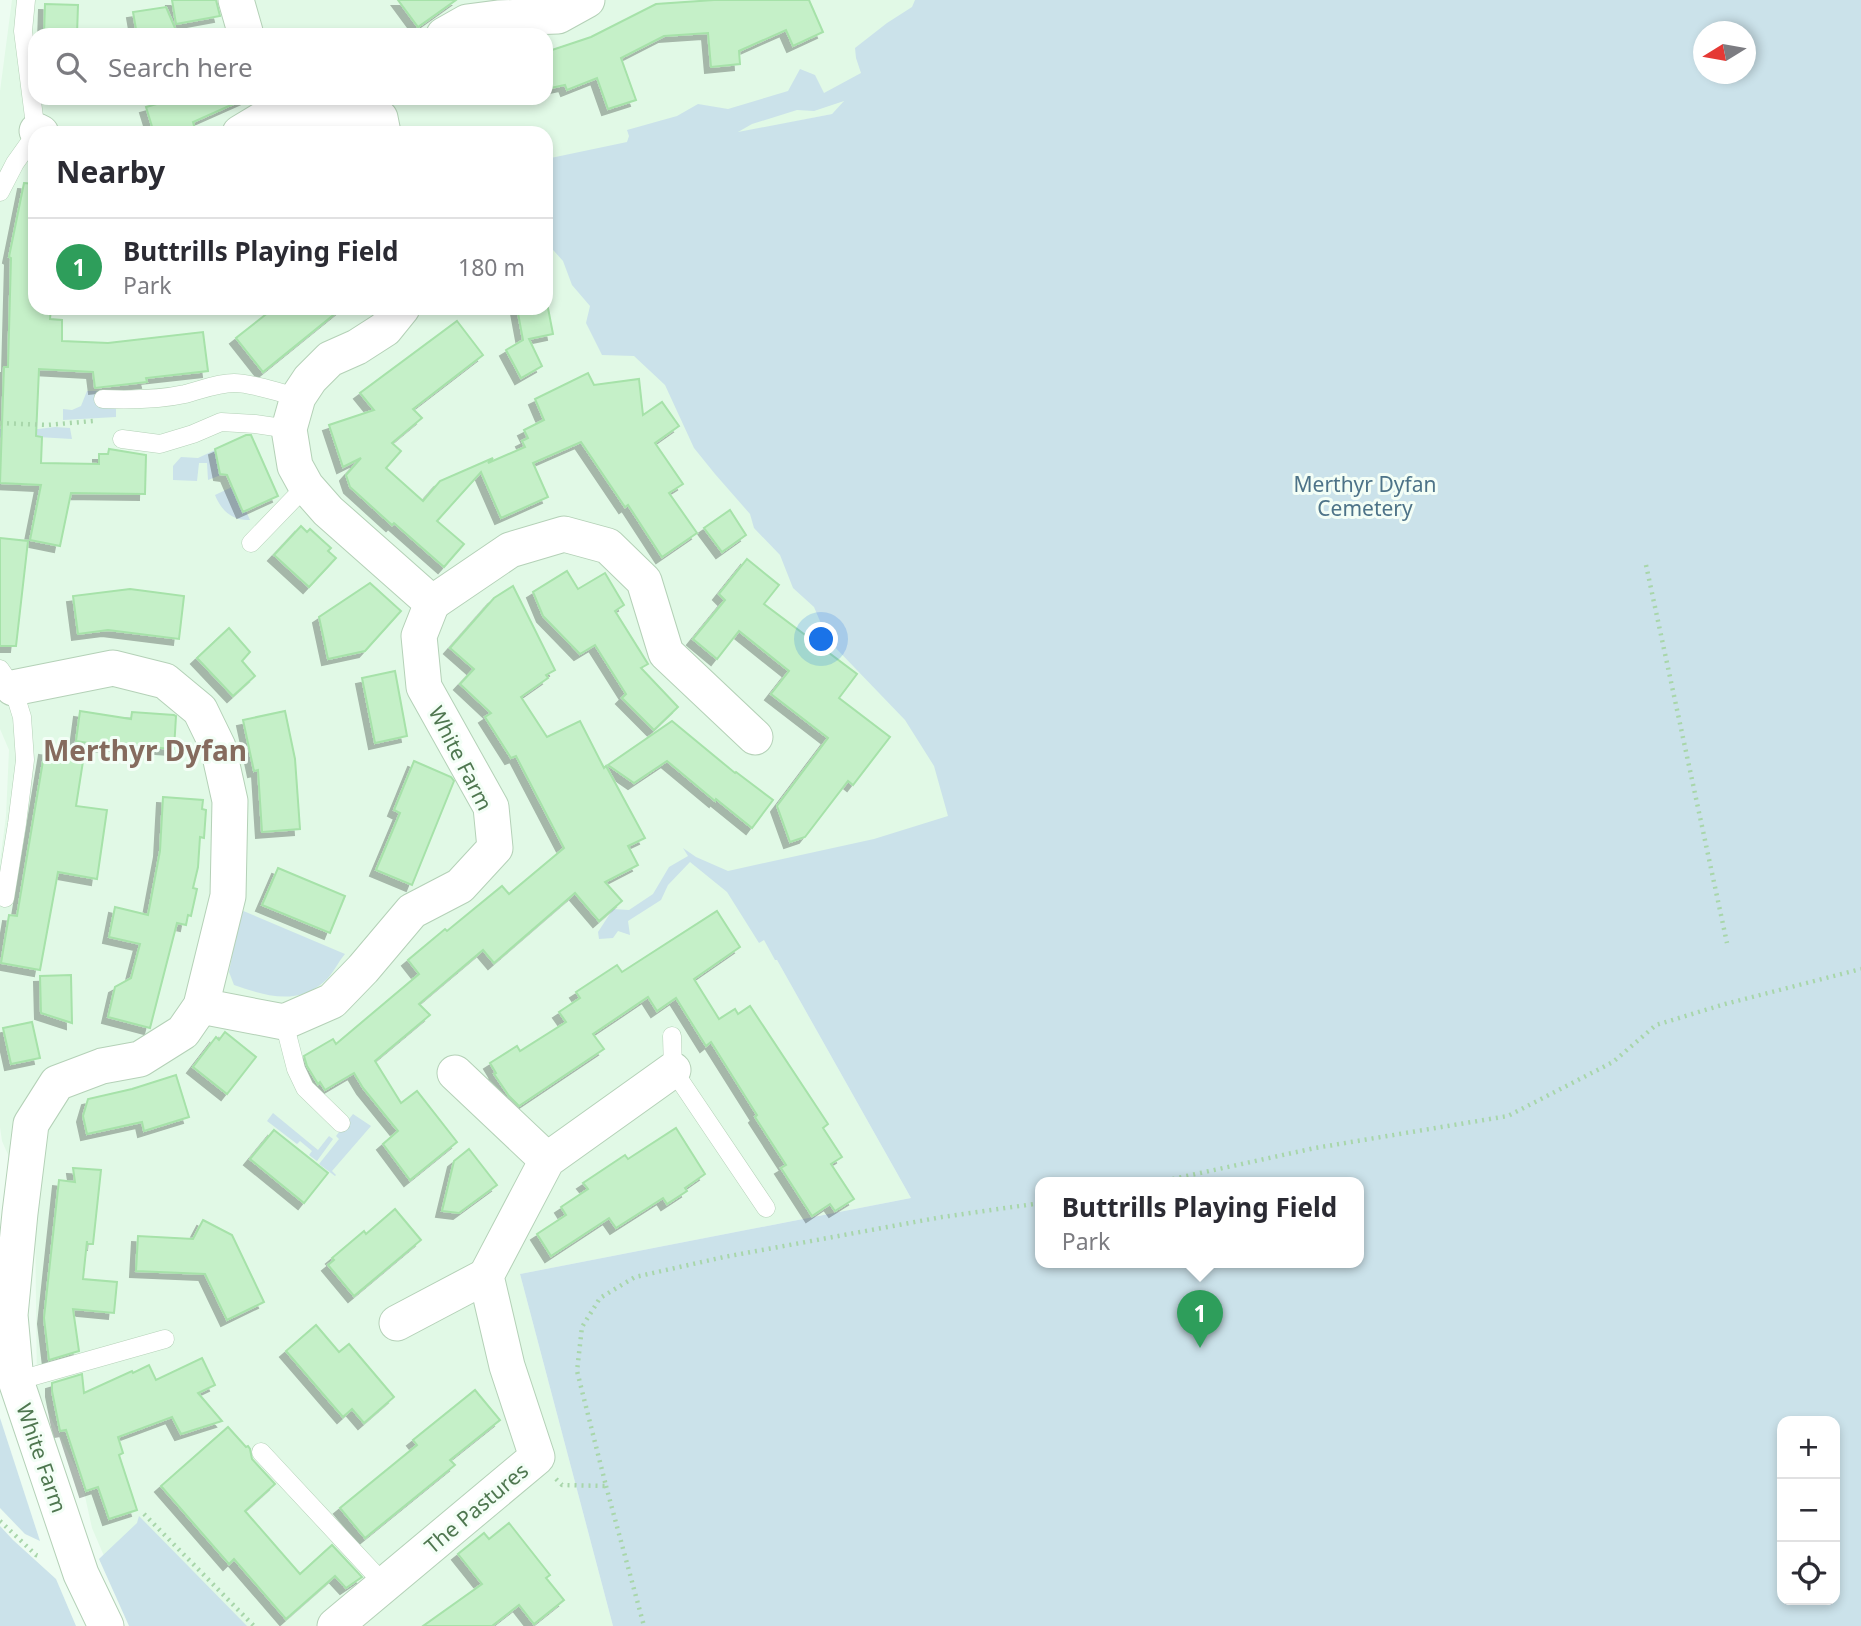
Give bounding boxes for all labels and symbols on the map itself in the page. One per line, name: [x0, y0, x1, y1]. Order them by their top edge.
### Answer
north arrow: [1693, 21, 1756, 84]
park label: Merthyr Dyfan Cemetery: [1294, 470, 1437, 522]
your location: [804, 622, 838, 656]
street label: White Farm: [423, 701, 499, 815]
district label: Merthyr Dyfan: [43, 731, 247, 769]
pin: 1: [1177, 1290, 1223, 1348]
street label: White Farm: [10, 1400, 74, 1516]
street label: The Pastures: [418, 1456, 534, 1560]

